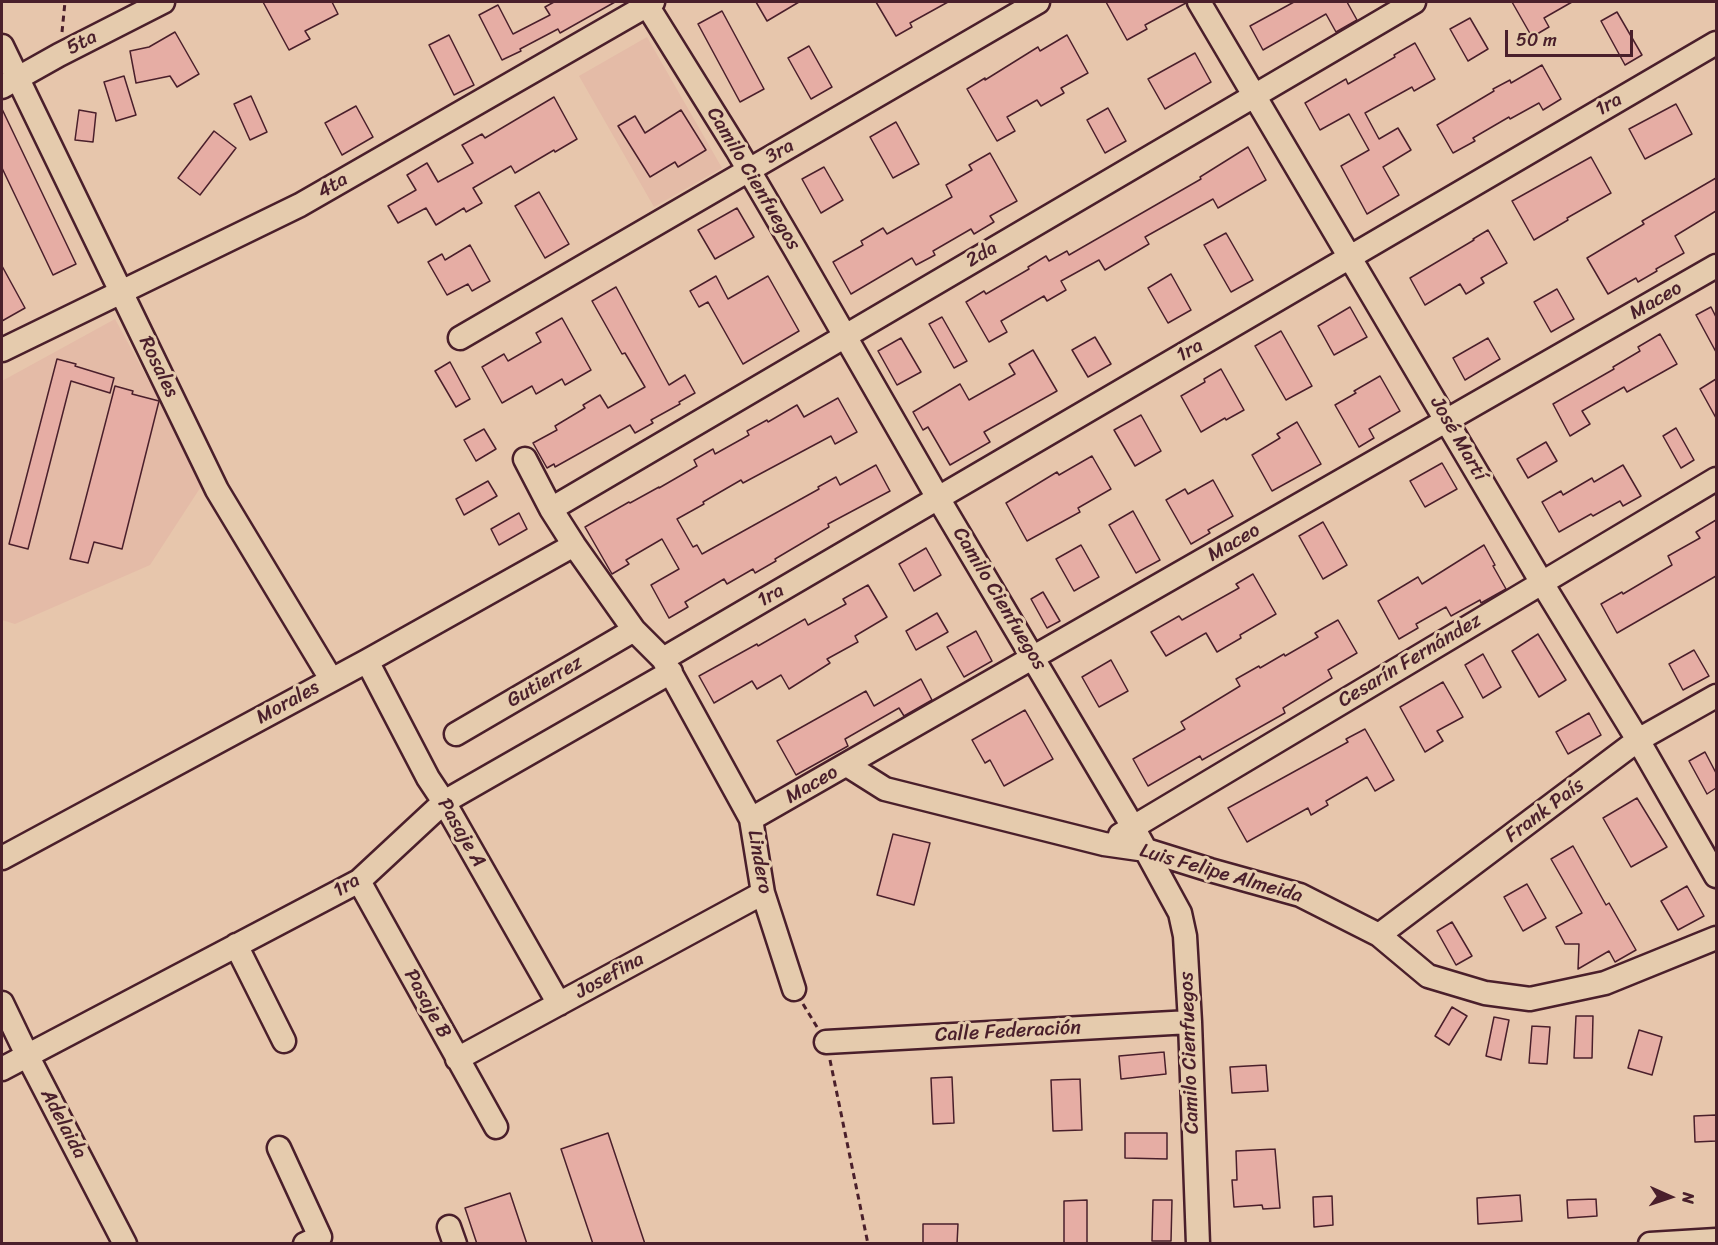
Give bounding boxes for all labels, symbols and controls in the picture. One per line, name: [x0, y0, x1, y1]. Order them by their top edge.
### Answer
scale bar: [1508, 18, 1636, 56]
text: 50 m: [1516, 24, 1557, 56]
street label: 5ta: [63, 25, 101, 61]
street label: 1ra: [1591, 88, 1627, 122]
street label: Camilo Cienfuegos: [701, 103, 805, 255]
street label: 3ra: [761, 134, 799, 170]
street label: 4ta: [313, 168, 353, 204]
street label: 2da: [962, 237, 1002, 273]
street label: Maceo: [1626, 276, 1686, 326]
street label: Rosales: [133, 332, 183, 402]
street label: 1ra: [1172, 334, 1208, 368]
street label: José Martí: [1424, 393, 1492, 485]
street label: Maceo: [1204, 518, 1264, 568]
street label: Camilo Cienfuegos: [947, 523, 1051, 675]
street label: 1ra: [753, 579, 789, 613]
street label: Cesarín Fernández: [1334, 609, 1486, 713]
street label: Gutierrez: [503, 651, 587, 713]
street label: Morales: [252, 676, 324, 730]
street label: Maceo: [782, 760, 842, 810]
street label: Frank País: [1501, 774, 1589, 848]
street label: Pasaje A: [432, 794, 490, 872]
street label: Lindero: [742, 828, 776, 896]
street label: Luis Felipe Almeida: [1137, 839, 1305, 909]
street label: 1ra: [329, 869, 365, 903]
street label: Josefina: [572, 947, 648, 1005]
street label: Pasaje B: [398, 965, 456, 1043]
street label: Camilo Cienfuegos: [1175, 971, 1205, 1135]
street label: Calle Federación: [934, 1016, 1082, 1048]
street label: Adelaida: [35, 1085, 91, 1163]
north arrow: [1640, 1167, 1700, 1227]
text: N: [1674, 1192, 1703, 1204]

